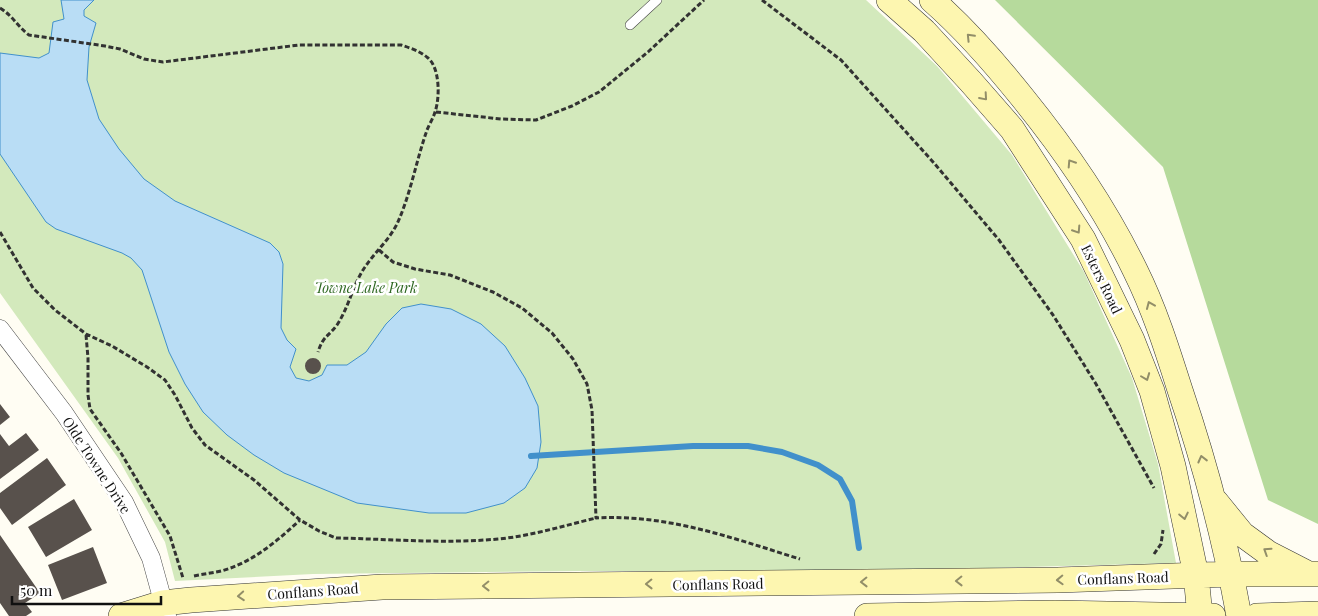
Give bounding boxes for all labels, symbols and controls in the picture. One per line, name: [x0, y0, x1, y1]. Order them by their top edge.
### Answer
one-way arrow: [966, 33, 975, 42]
one-way arrow: [979, 91, 987, 100]
one-way arrow: [1068, 159, 1078, 168]
one-way arrow: [1071, 225, 1080, 234]
street label: Esters Road: [1077, 241, 1127, 317]
park label: Towne Lake Park: [315, 278, 417, 297]
one-way arrow: [1145, 301, 1156, 310]
one-way arrow: [1140, 372, 1151, 381]
street label: Olde Towne Drive: [59, 413, 135, 517]
one-way arrow: [1197, 454, 1208, 463]
one-way arrow: [1178, 511, 1188, 520]
one-way arrow: [1263, 548, 1272, 557]
street label: Conflans Road: [1077, 567, 1169, 589]
scale bar: [12, 574, 161, 606]
street label: Conflans Road: [672, 574, 764, 594]
one-way arrow: [1055, 575, 1063, 586]
one-way arrow: [955, 576, 963, 587]
one-way arrow: [859, 577, 867, 587]
street label: Conflans Road: [267, 578, 359, 604]
one-way arrow: [644, 579, 652, 590]
text: 50 m: [20, 580, 53, 600]
one-way arrow: [482, 581, 490, 591]
one-way arrow: [236, 591, 244, 602]

